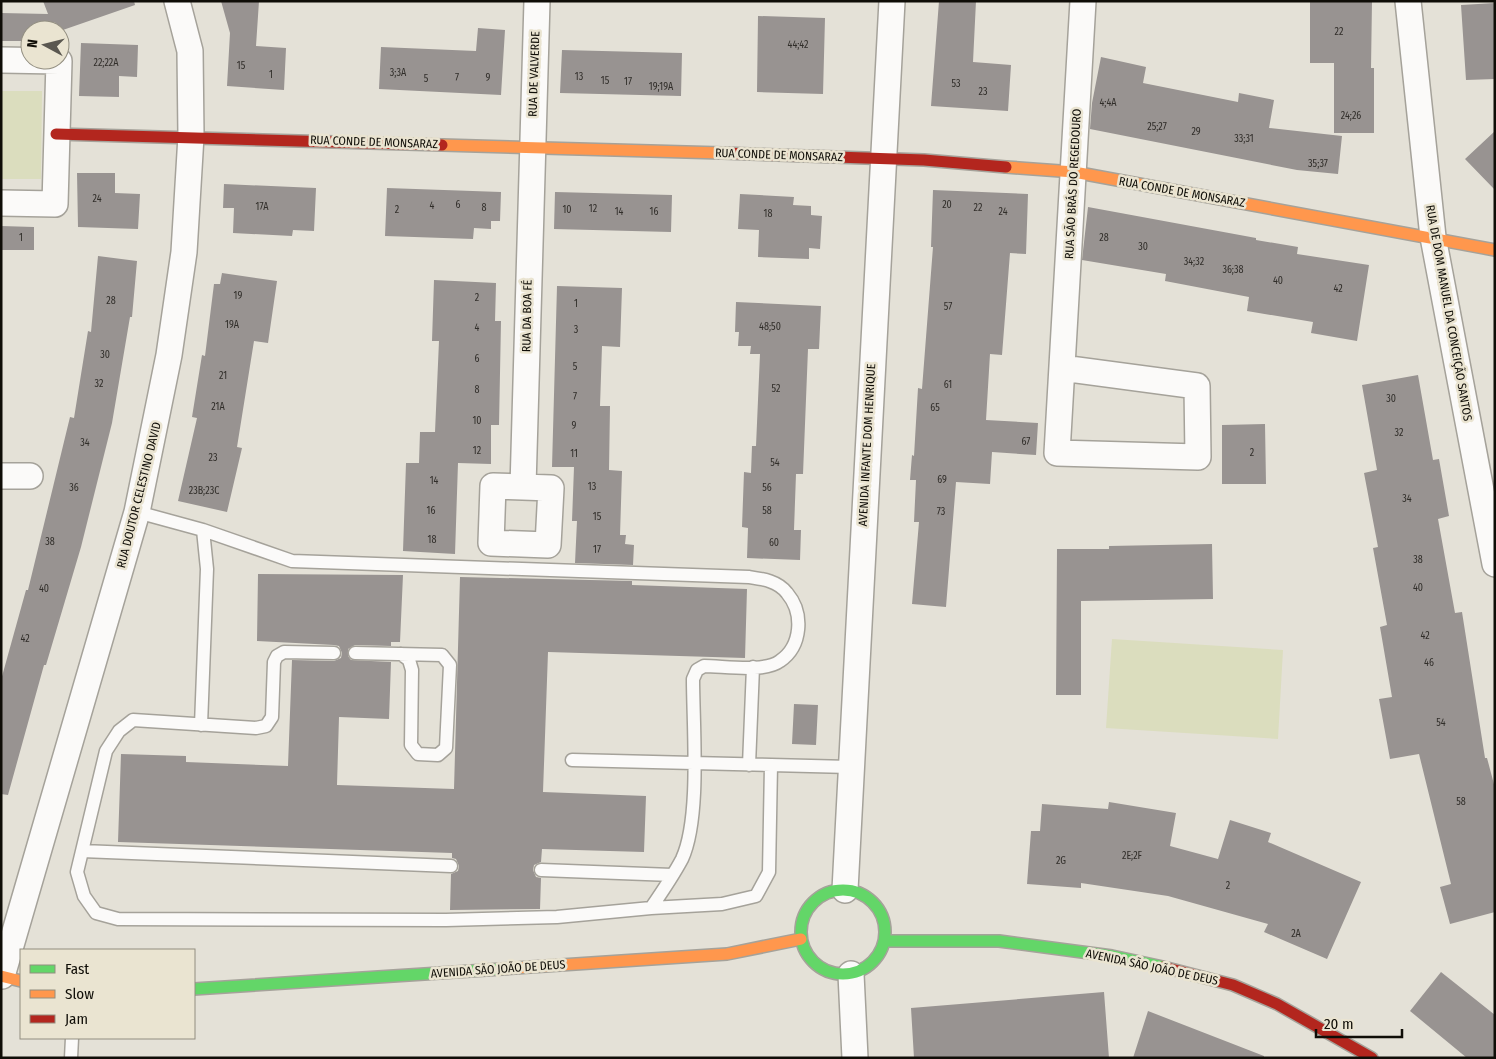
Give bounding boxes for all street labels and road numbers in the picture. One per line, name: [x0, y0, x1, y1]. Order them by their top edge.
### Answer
street label: RUA DE VALVERDE: [526, 31, 543, 117]
street label: RUA SÃO BRÁS DO REGEDOURO: [1061, 108, 1084, 260]
street label: RUA CONDE DE MONSARAZ: [310, 133, 439, 151]
street label: RUA CONDE DE MONSARAZ: [715, 146, 844, 164]
street label: RUA CONDE DE MONSARAZ: [1118, 174, 1247, 210]
street label: RUA DE DOM MANUEL DA CONCEIÇÃO SANTOS: [1423, 204, 1476, 422]
street label: RUA DA BOA FÉ: [518, 279, 535, 352]
street label: AVENIDA INFANTE DOM HENRIQUE: [856, 363, 878, 527]
street label: RUA DOUTOR CELESTINO DAVID: [114, 421, 164, 569]
street label: AVENIDA SÃO JOÃO DE DEUS: [1085, 945, 1220, 988]
street label: AVENIDA SÃO JOÃO DE DEUS: [430, 956, 566, 981]

